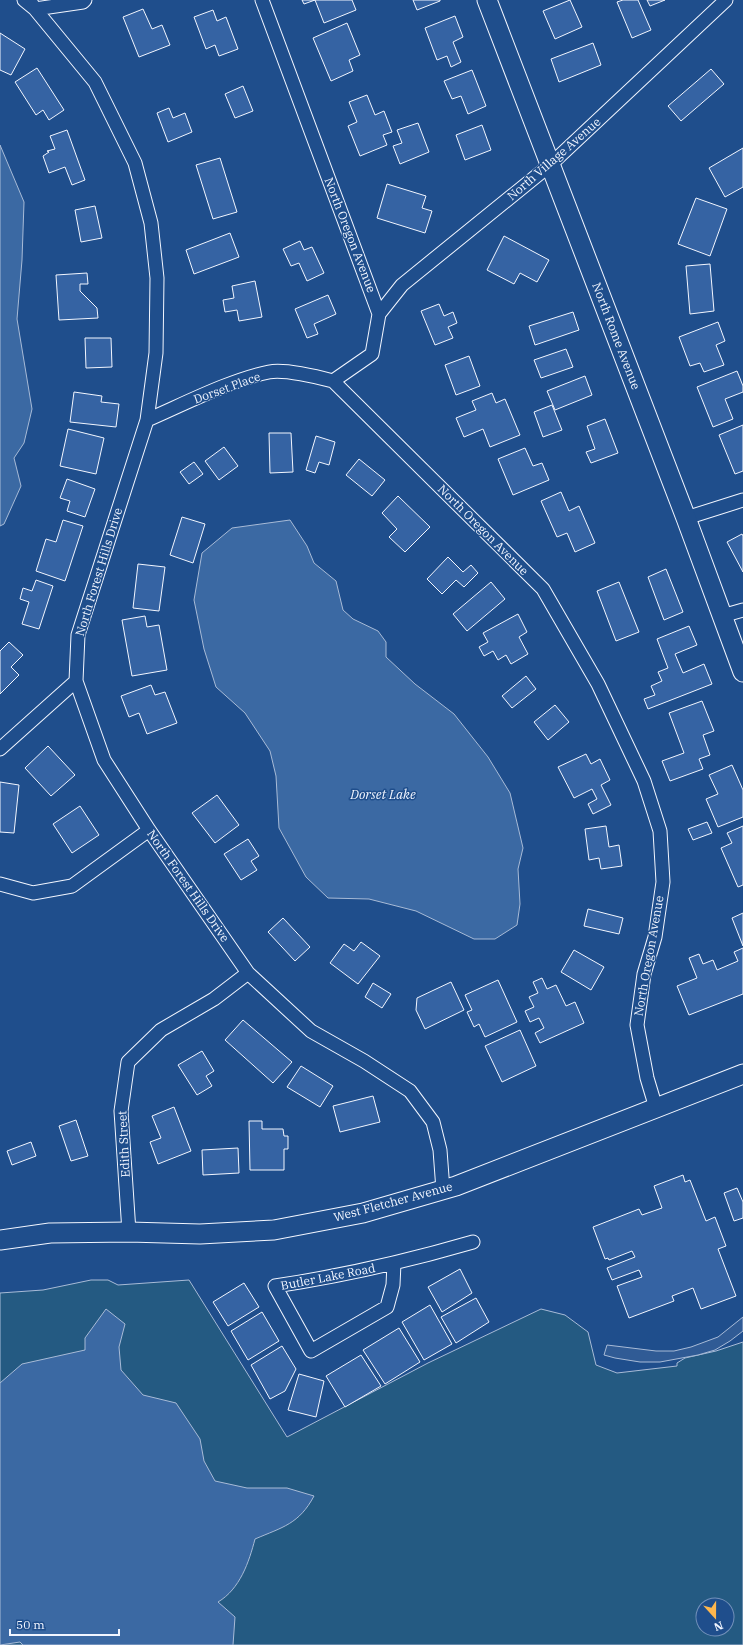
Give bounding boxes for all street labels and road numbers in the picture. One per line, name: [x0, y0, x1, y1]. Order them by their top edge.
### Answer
street label: North Village Avenue: [504, 114, 604, 203]
street label: North Oregon Avenue: [322, 175, 379, 295]
street label: North Rome Avenue: [589, 280, 644, 391]
street label: Dorset Place: [191, 369, 262, 407]
street label: North Oregon Avenue: [435, 481, 532, 578]
street label: North Forest Hills Drive: [72, 506, 125, 638]
street label: North Forest Hills Drive: [144, 827, 233, 945]
street label: North Oregon Avenue: [631, 894, 667, 1017]
street label: Edith Street: [114, 1110, 133, 1178]
street label: West Fletcher Avenue: [332, 1178, 454, 1225]
street label: Butler Lake Road: [279, 1260, 376, 1293]

